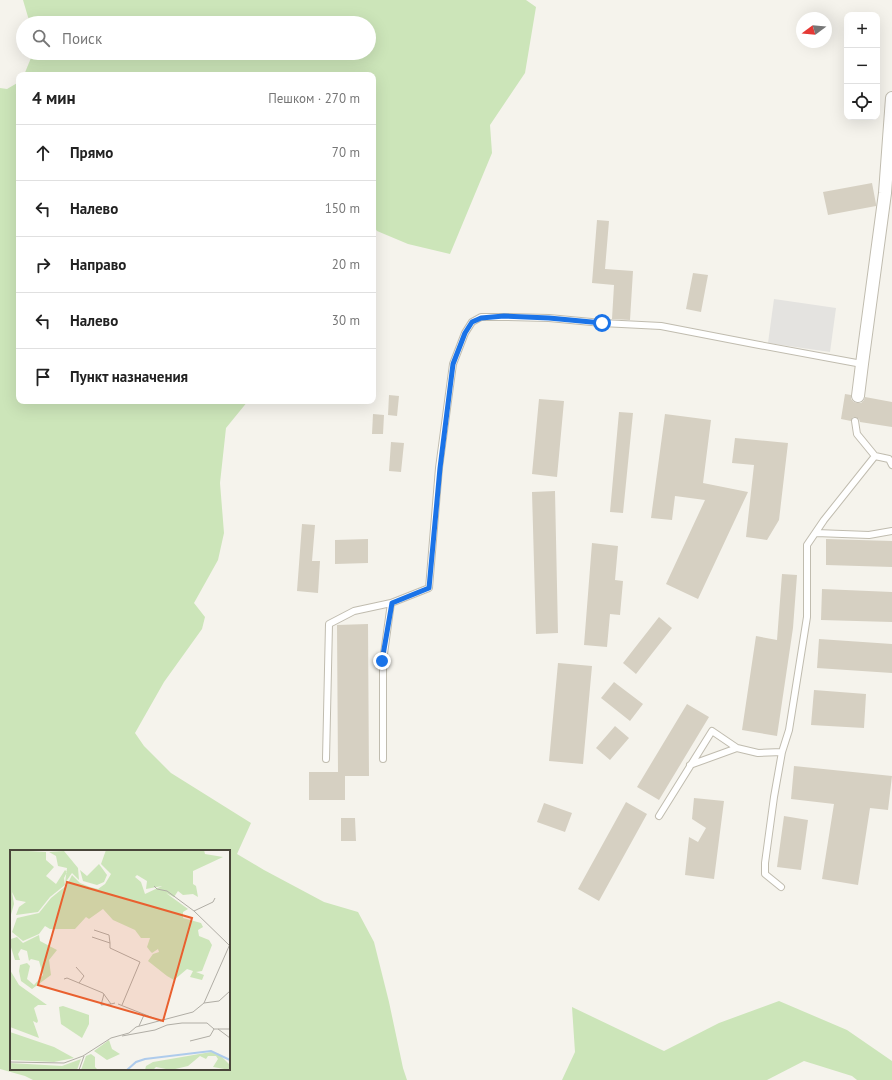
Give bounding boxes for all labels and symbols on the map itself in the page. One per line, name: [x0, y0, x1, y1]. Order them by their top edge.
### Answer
north arrow: [796, 12, 832, 48]
route start: [593, 314, 611, 332]
route end: [373, 652, 391, 670]
inset map: [10, 850, 230, 1070]

